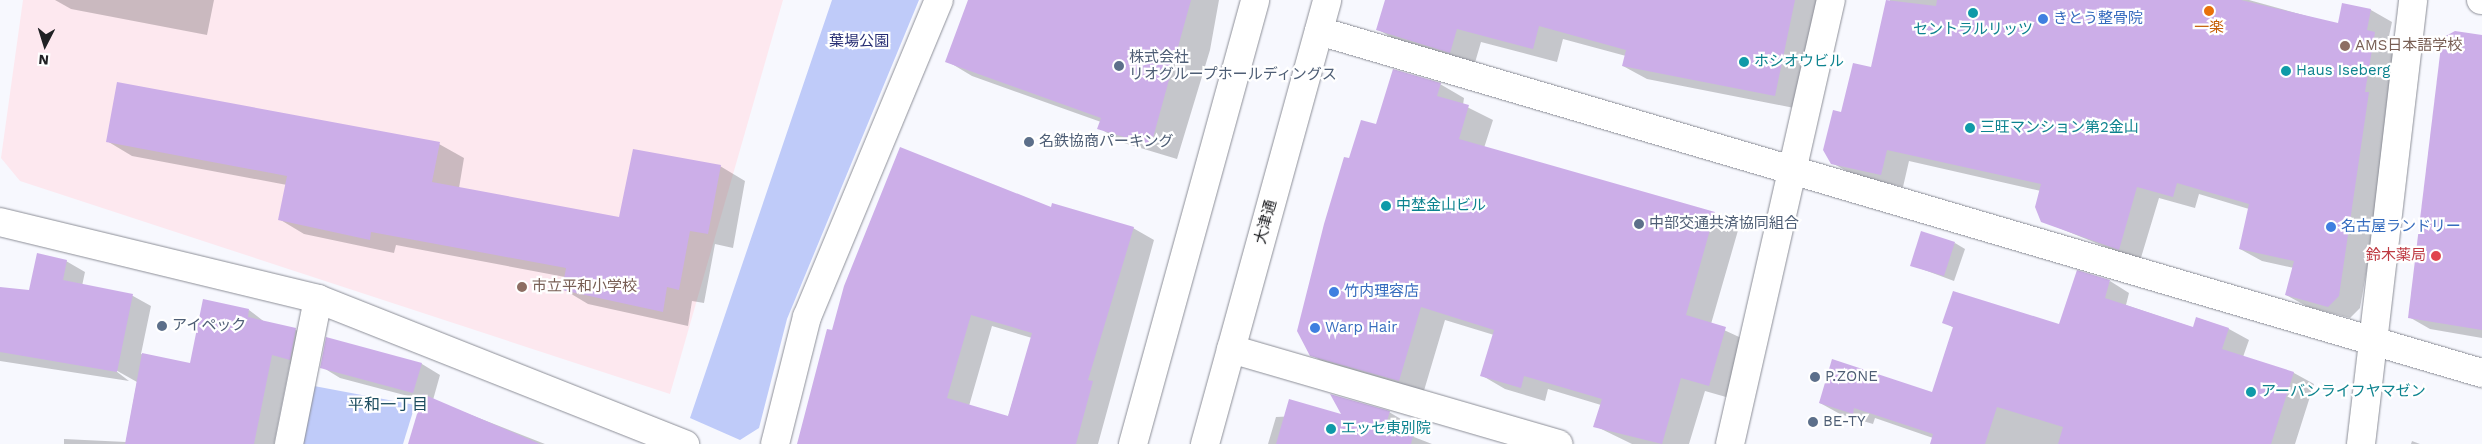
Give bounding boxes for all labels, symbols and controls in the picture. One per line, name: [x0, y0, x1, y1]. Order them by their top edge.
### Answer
marker: 一楽: [2203, 5, 2215, 17]
marker: セントラルリッツ: [1967, 7, 1979, 19]
place label: きとう整骨院: [2053, 10, 2143, 28]
marker: きとう整骨院: [2037, 13, 2049, 25]
place label: 一楽: [2194, 19, 2224, 37]
north arrow: [20, 20, 70, 70]
place label: セントラルリッツ: [1913, 21, 2033, 39]
park label: 葉場公園: [829, 33, 889, 51]
place label: AMS日本語学校: [2355, 37, 2462, 55]
marker: AMS日本語学校: [2339, 40, 2351, 52]
place label: 株式会社 リオグループホールディングス: [1129, 48, 1339, 83]
text: N: [38, 52, 50, 68]
place label: ホシオウビル: [1754, 53, 1844, 71]
marker: ホシオウビル: [1738, 56, 1750, 68]
marker: 株式会社 リオグループホールディングス: [1113, 60, 1125, 72]
place label: Haus Iseberg: [2296, 62, 2390, 80]
marker: Haus Iseberg: [2280, 65, 2292, 77]
place label: 三旺マンション第2金山: [1980, 119, 2139, 137]
marker: 三旺マンション第2金山: [1964, 122, 1976, 134]
place label: 名鉄協商パーキング: [1039, 133, 1174, 151]
marker: 名鉄協商パーキング: [1023, 136, 1035, 148]
place label: 中埜金山ビル: [1396, 197, 1486, 215]
street label: 大津通: [1251, 198, 1281, 246]
marker: 中埜金山ビル: [1380, 200, 1392, 212]
place label: 中部交通共済協同組合: [1649, 215, 1799, 233]
marker: 中部交通共済協同組合: [1633, 218, 1645, 230]
place label: 名古屋ランドリー: [2341, 218, 2461, 236]
marker: 名古屋ランドリー: [2325, 221, 2337, 233]
place label: 鈴木薬局: [2366, 247, 2426, 265]
marker: 鈴木薬局: [2430, 250, 2442, 262]
place label: 市立平和小学校: [532, 278, 637, 296]
marker: 市立平和小学校: [516, 281, 528, 293]
place label: 竹内理容店: [1344, 283, 1419, 301]
marker: 竹内理容店: [1328, 286, 1340, 298]
place label: アイペック: [172, 317, 247, 335]
place label: Warp Hair: [1325, 319, 1397, 337]
marker: アイペック: [156, 320, 168, 332]
marker: Warp Hair: [1309, 322, 1321, 334]
place label: P.ZONE: [1825, 368, 1878, 386]
marker: P.ZONE: [1809, 371, 1821, 383]
place label: アーバンライフヤマゼン: [2261, 383, 2425, 401]
marker: アーバンライフヤマゼン: [2245, 386, 2257, 398]
district label: 平和一丁目: [348, 395, 428, 415]
place label: BE-TY: [1823, 413, 1866, 431]
marker: BE-TY: [1807, 416, 1819, 428]
place label: エッセ東別院: [1341, 420, 1431, 438]
marker: エッセ東別院: [1325, 423, 1337, 435]

